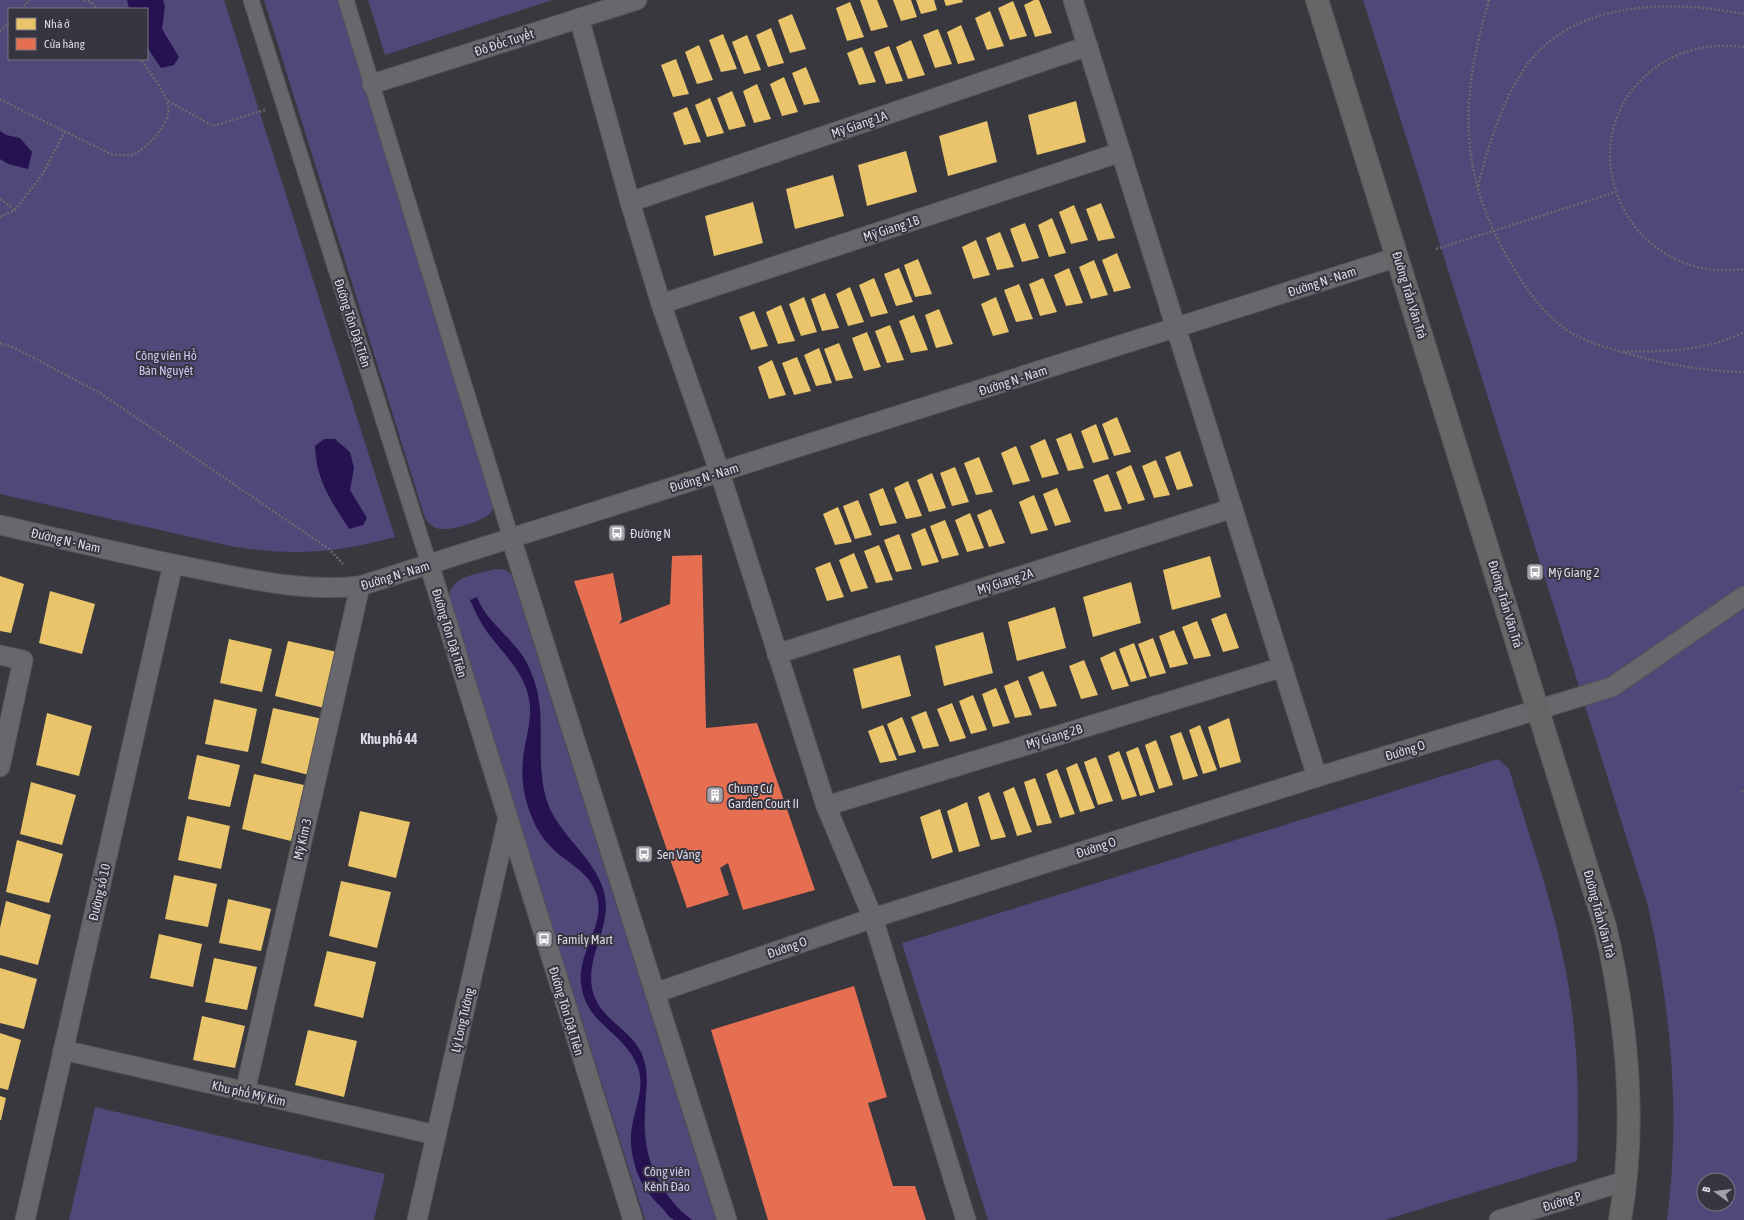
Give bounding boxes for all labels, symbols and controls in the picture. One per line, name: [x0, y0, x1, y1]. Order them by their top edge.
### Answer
legend: [8, 8, 148, 60]
text: Nhà ở: [44, 17, 70, 31]
street label: Đô Đốc Tuyết: [473, 26, 536, 59]
text: Cửa hàng: [44, 37, 86, 51]
street label: Mỹ Giang 1A: [829, 108, 890, 141]
street label: Mỹ Giang 1B: [861, 212, 922, 245]
street label: Đường Trần Văn Trà: [1389, 250, 1430, 341]
street label: Đường N - Nam: [1286, 263, 1358, 300]
street label: Đường Tôn Dật Tiên: [331, 277, 374, 369]
park label: Công viên Hồ Bán Nguyệt: [135, 348, 197, 378]
street label: Đường N - Nam: [977, 362, 1049, 399]
street label: Đường N - Nam: [668, 460, 740, 495]
bus stop icon: Đường N: [607, 523, 627, 543]
street label: Đường N - Nam: [30, 525, 102, 556]
place label: Đường N: [630, 526, 671, 541]
street label: Đường N - Nam: [359, 558, 431, 593]
street label: Đường Trần Văn Trà: [1485, 559, 1526, 650]
bus stop icon: Mỹ Giang 2: [1525, 562, 1545, 582]
street label: Mỹ Giang 2A: [975, 565, 1036, 598]
place label: Mỹ Giang 2: [1548, 565, 1600, 580]
street label: Đường Tôn Dật Tiên: [429, 587, 470, 679]
street label: Mỹ Giang 2B: [1024, 721, 1085, 752]
district label: Khu phố 44: [360, 730, 418, 747]
street label: Đường O: [1383, 737, 1427, 764]
place label: Chung Cư Garden Court II: [728, 781, 799, 811]
building icon: Chung Cư Garden Court II: [705, 785, 725, 805]
street label: Mỹ Kim 3: [290, 817, 315, 861]
street label: Đường O: [1074, 834, 1118, 861]
bus stop icon: Sen Vàng: [634, 844, 654, 864]
place label: Sen Vàng: [657, 847, 701, 862]
street label: Đường số 10: [86, 862, 113, 922]
street label: Đường Trần Văn Trà: [1581, 868, 1618, 960]
bus stop icon: Family Mart: [534, 929, 554, 949]
place label: Family Mart: [557, 932, 613, 947]
street label: Đường O: [765, 934, 809, 961]
street label: Đường Tôn Dật Tiên: [546, 965, 587, 1057]
street label: Lý Long Tường: [448, 986, 477, 1054]
street label: Khu phố Mỹ Kim: [210, 1078, 287, 1109]
park label: Công viên Kênh Đào: [644, 1164, 690, 1194]
north arrow: [1696, 1172, 1736, 1212]
text: B: [1700, 1185, 1713, 1194]
street label: Đường P: [1541, 1188, 1583, 1214]

